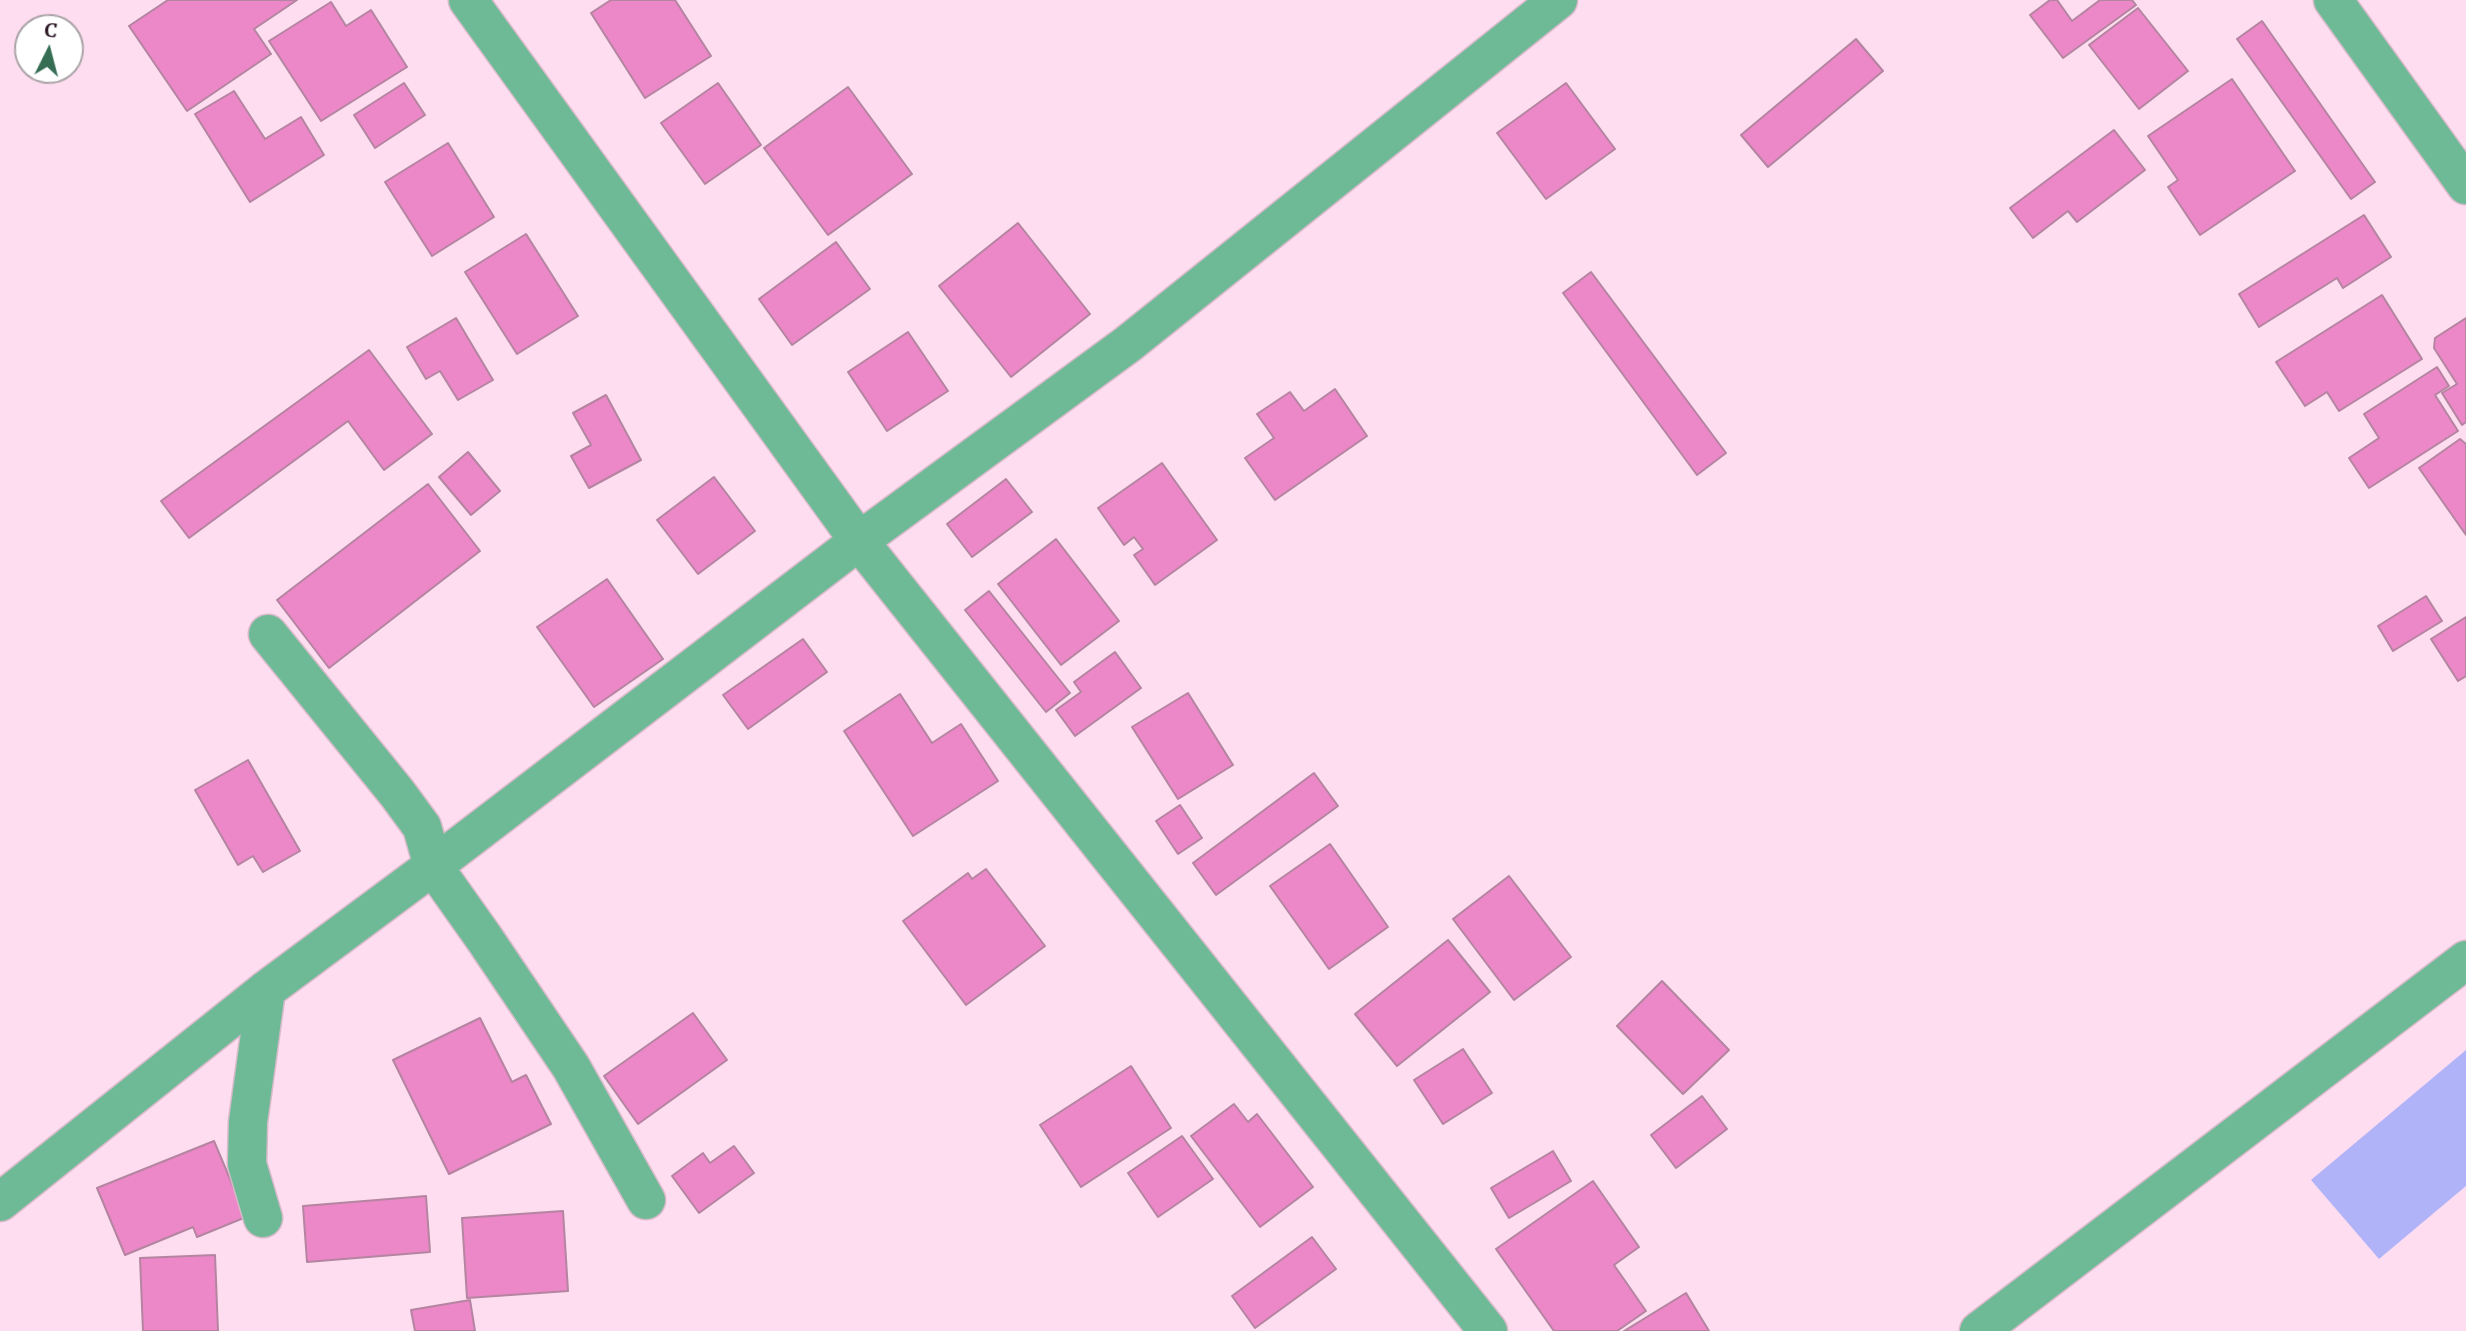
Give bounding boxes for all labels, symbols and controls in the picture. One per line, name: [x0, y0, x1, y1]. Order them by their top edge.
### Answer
north arrow: [14, 14, 84, 84]
text: С: [43, 18, 59, 43]

